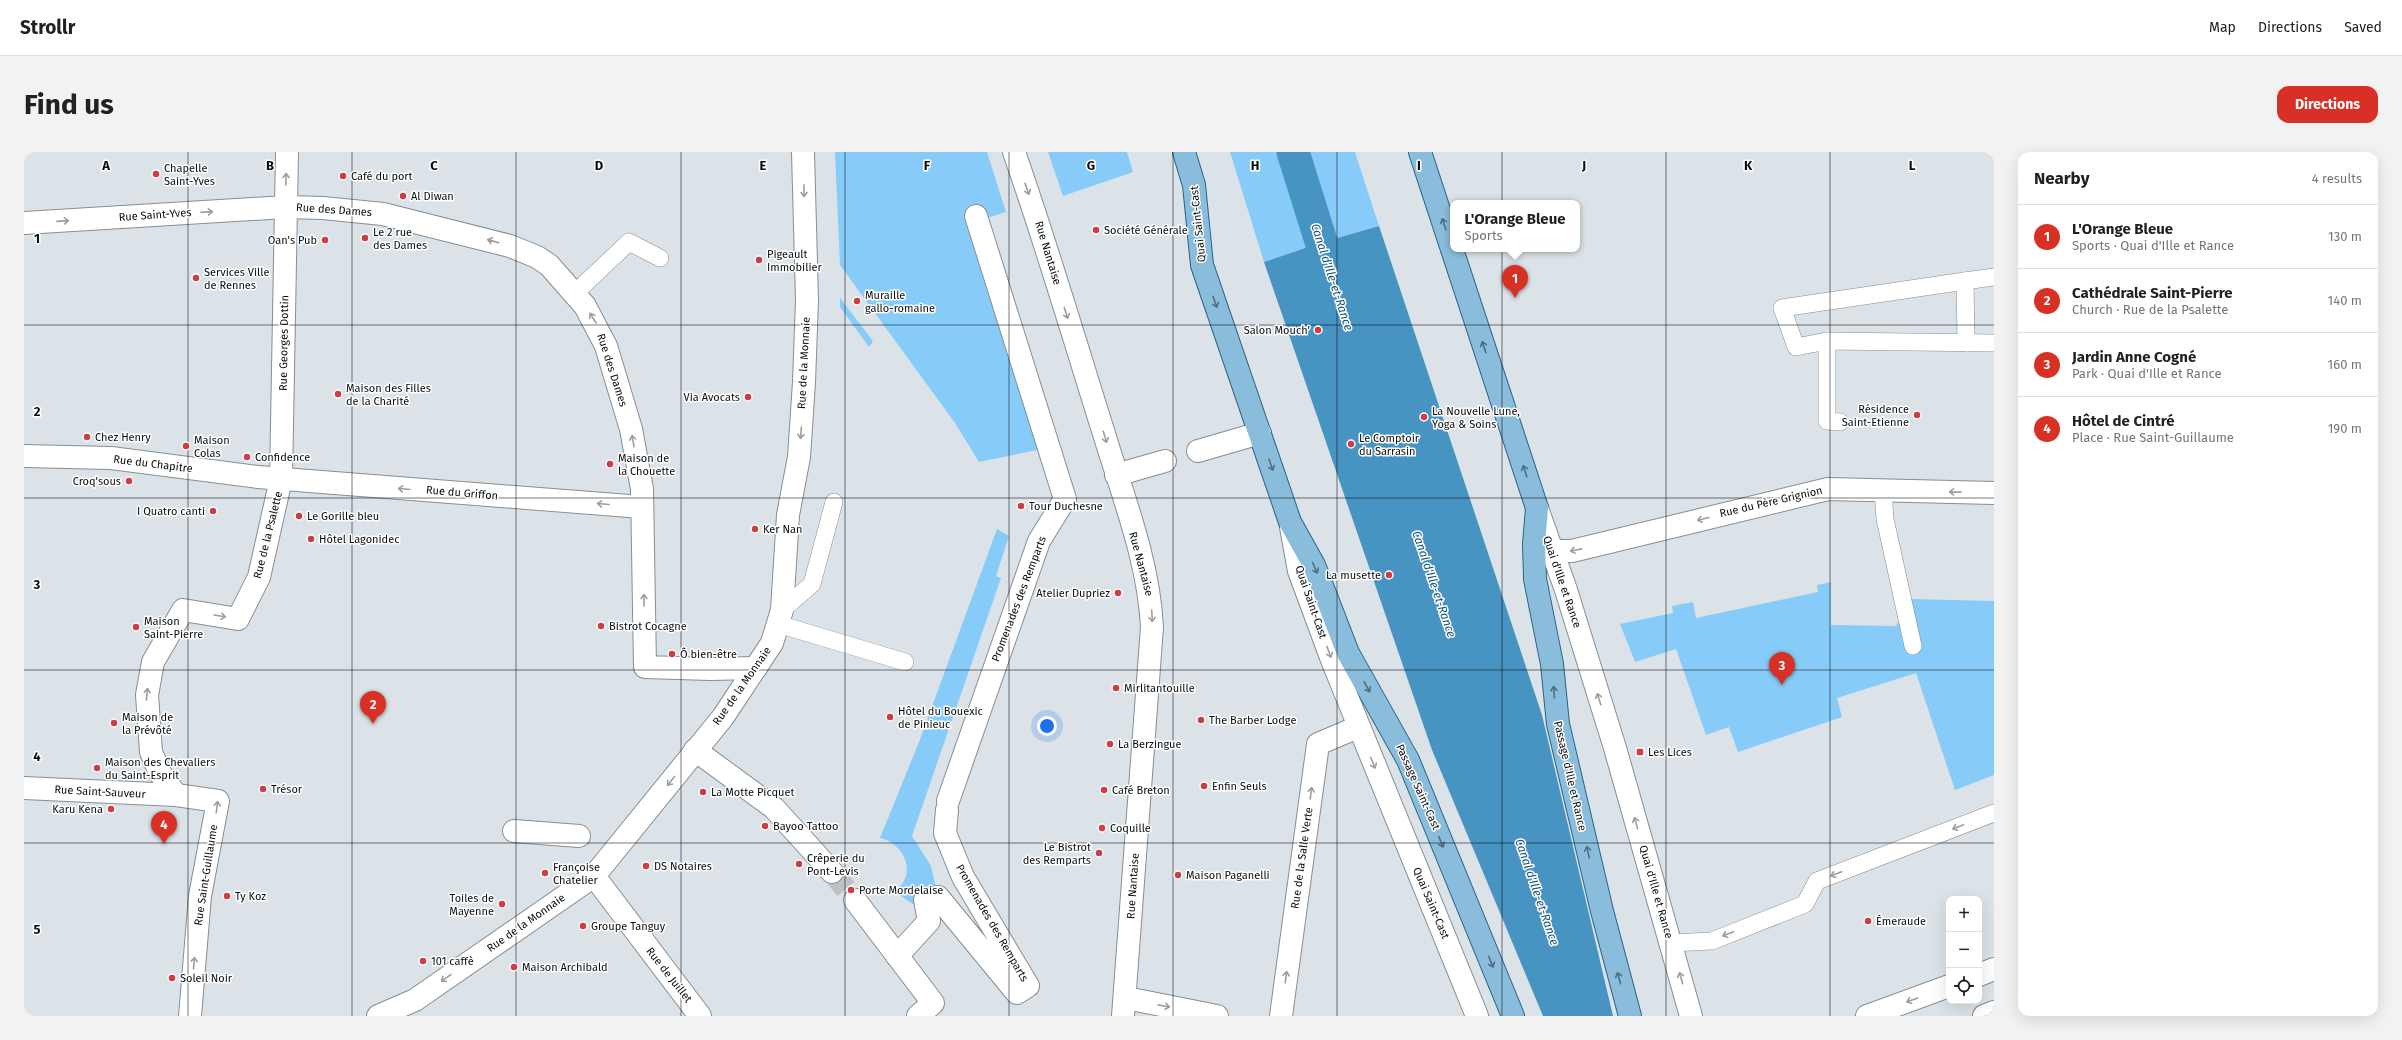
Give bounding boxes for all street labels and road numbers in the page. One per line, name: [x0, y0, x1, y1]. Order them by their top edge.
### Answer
street label: Quai Saint-Cast: [1188, 185, 1208, 263]
street label: Rue des Dames: [296, 201, 372, 219]
street label: Rue Saint-Yves: [118, 206, 192, 224]
street label: Rue Nantaise: [1032, 220, 1064, 286]
street label: Rue Georges Dottin: [277, 295, 291, 391]
street label: Rue de la Monnaie: [795, 316, 813, 410]
street label: Rue des Dames: [594, 332, 630, 408]
street label: Rue du Chapitre: [113, 453, 193, 475]
street label: Rue du Griffon: [425, 483, 499, 503]
street label: Rue du Père Grignion: [1718, 484, 1824, 520]
street label: Rue de la Psalette: [251, 490, 285, 580]
street label: Rue Nantaise: [1126, 530, 1156, 598]
street label: Promenades des Remparts: [989, 534, 1049, 664]
street label: Quai d'Ille et Rance: [1540, 534, 1584, 630]
street label: Quai Saint-Cast: [1292, 564, 1330, 640]
street label: Rue de la Monnaie: [710, 644, 774, 728]
street label: Passage d'Ille et Rance: [1551, 720, 1589, 832]
street label: Passage Saint-Cast: [1393, 742, 1443, 832]
street label: Rue Saint-Sauveur: [54, 783, 147, 801]
street label: Rue de la Salle Verte: [1288, 806, 1316, 910]
street label: Rue Saint-Guillaume: [192, 824, 220, 926]
street label: Quai d'Ille et Rance: [1636, 844, 1676, 940]
street label: Rue Nantaise: [1124, 853, 1142, 919]
street label: Promenades des Remparts: [953, 862, 1031, 984]
street label: Quai Saint-Cast: [1410, 865, 1452, 941]
street label: Rue de la Monnaie: [484, 891, 568, 955]
street label: Rue de Juillet: [643, 945, 695, 1005]

